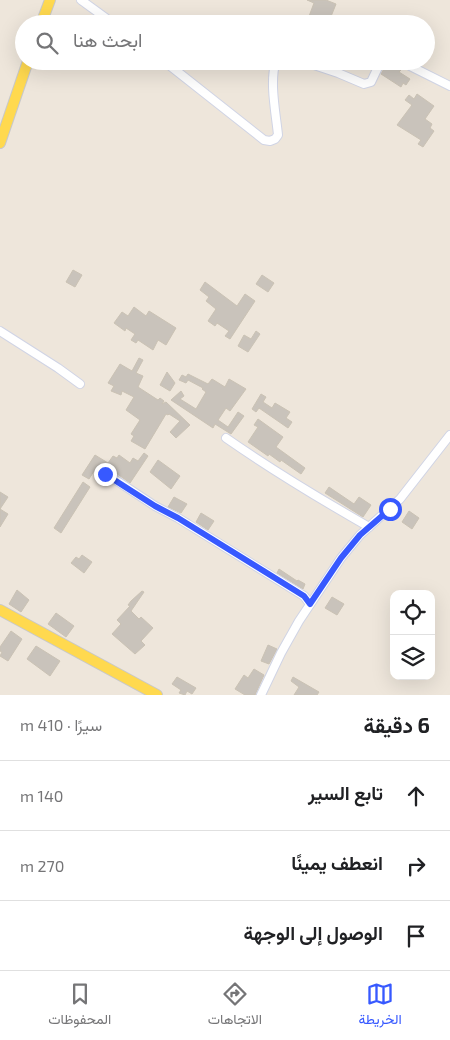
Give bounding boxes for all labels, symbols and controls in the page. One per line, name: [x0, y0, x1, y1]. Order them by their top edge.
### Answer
search box: [15, 15, 435, 70]
text: ابحث هنا: [73, 28, 142, 51]
icon: search: [33, 29, 61, 57]
route end: [94, 463, 117, 486]
route start: [379, 498, 402, 521]
map controls: [390, 590, 435, 680]
button: locate: [390, 590, 435, 635]
button: layers: [390, 635, 435, 680]
text: 6 دقيقة: [364, 712, 430, 737]
text: سيرًا · 410 m: [20, 715, 102, 734]
text: تابع السير: [308, 781, 383, 804]
icon: ahead: [402, 782, 430, 810]
text: 140 m: [20, 786, 63, 805]
text: انعطف يمينًا: [291, 851, 383, 874]
icon: right: [402, 852, 430, 880]
text: 270 m: [20, 856, 64, 875]
text: الوصول إلى الوجهة: [243, 921, 383, 944]
icon: arrive: [402, 922, 430, 950]
tab: المحفوظات: [48, 980, 111, 1032]
tab: الاتجاهات: [208, 980, 262, 1032]
tab: الخريطة: [358, 980, 402, 1032]

